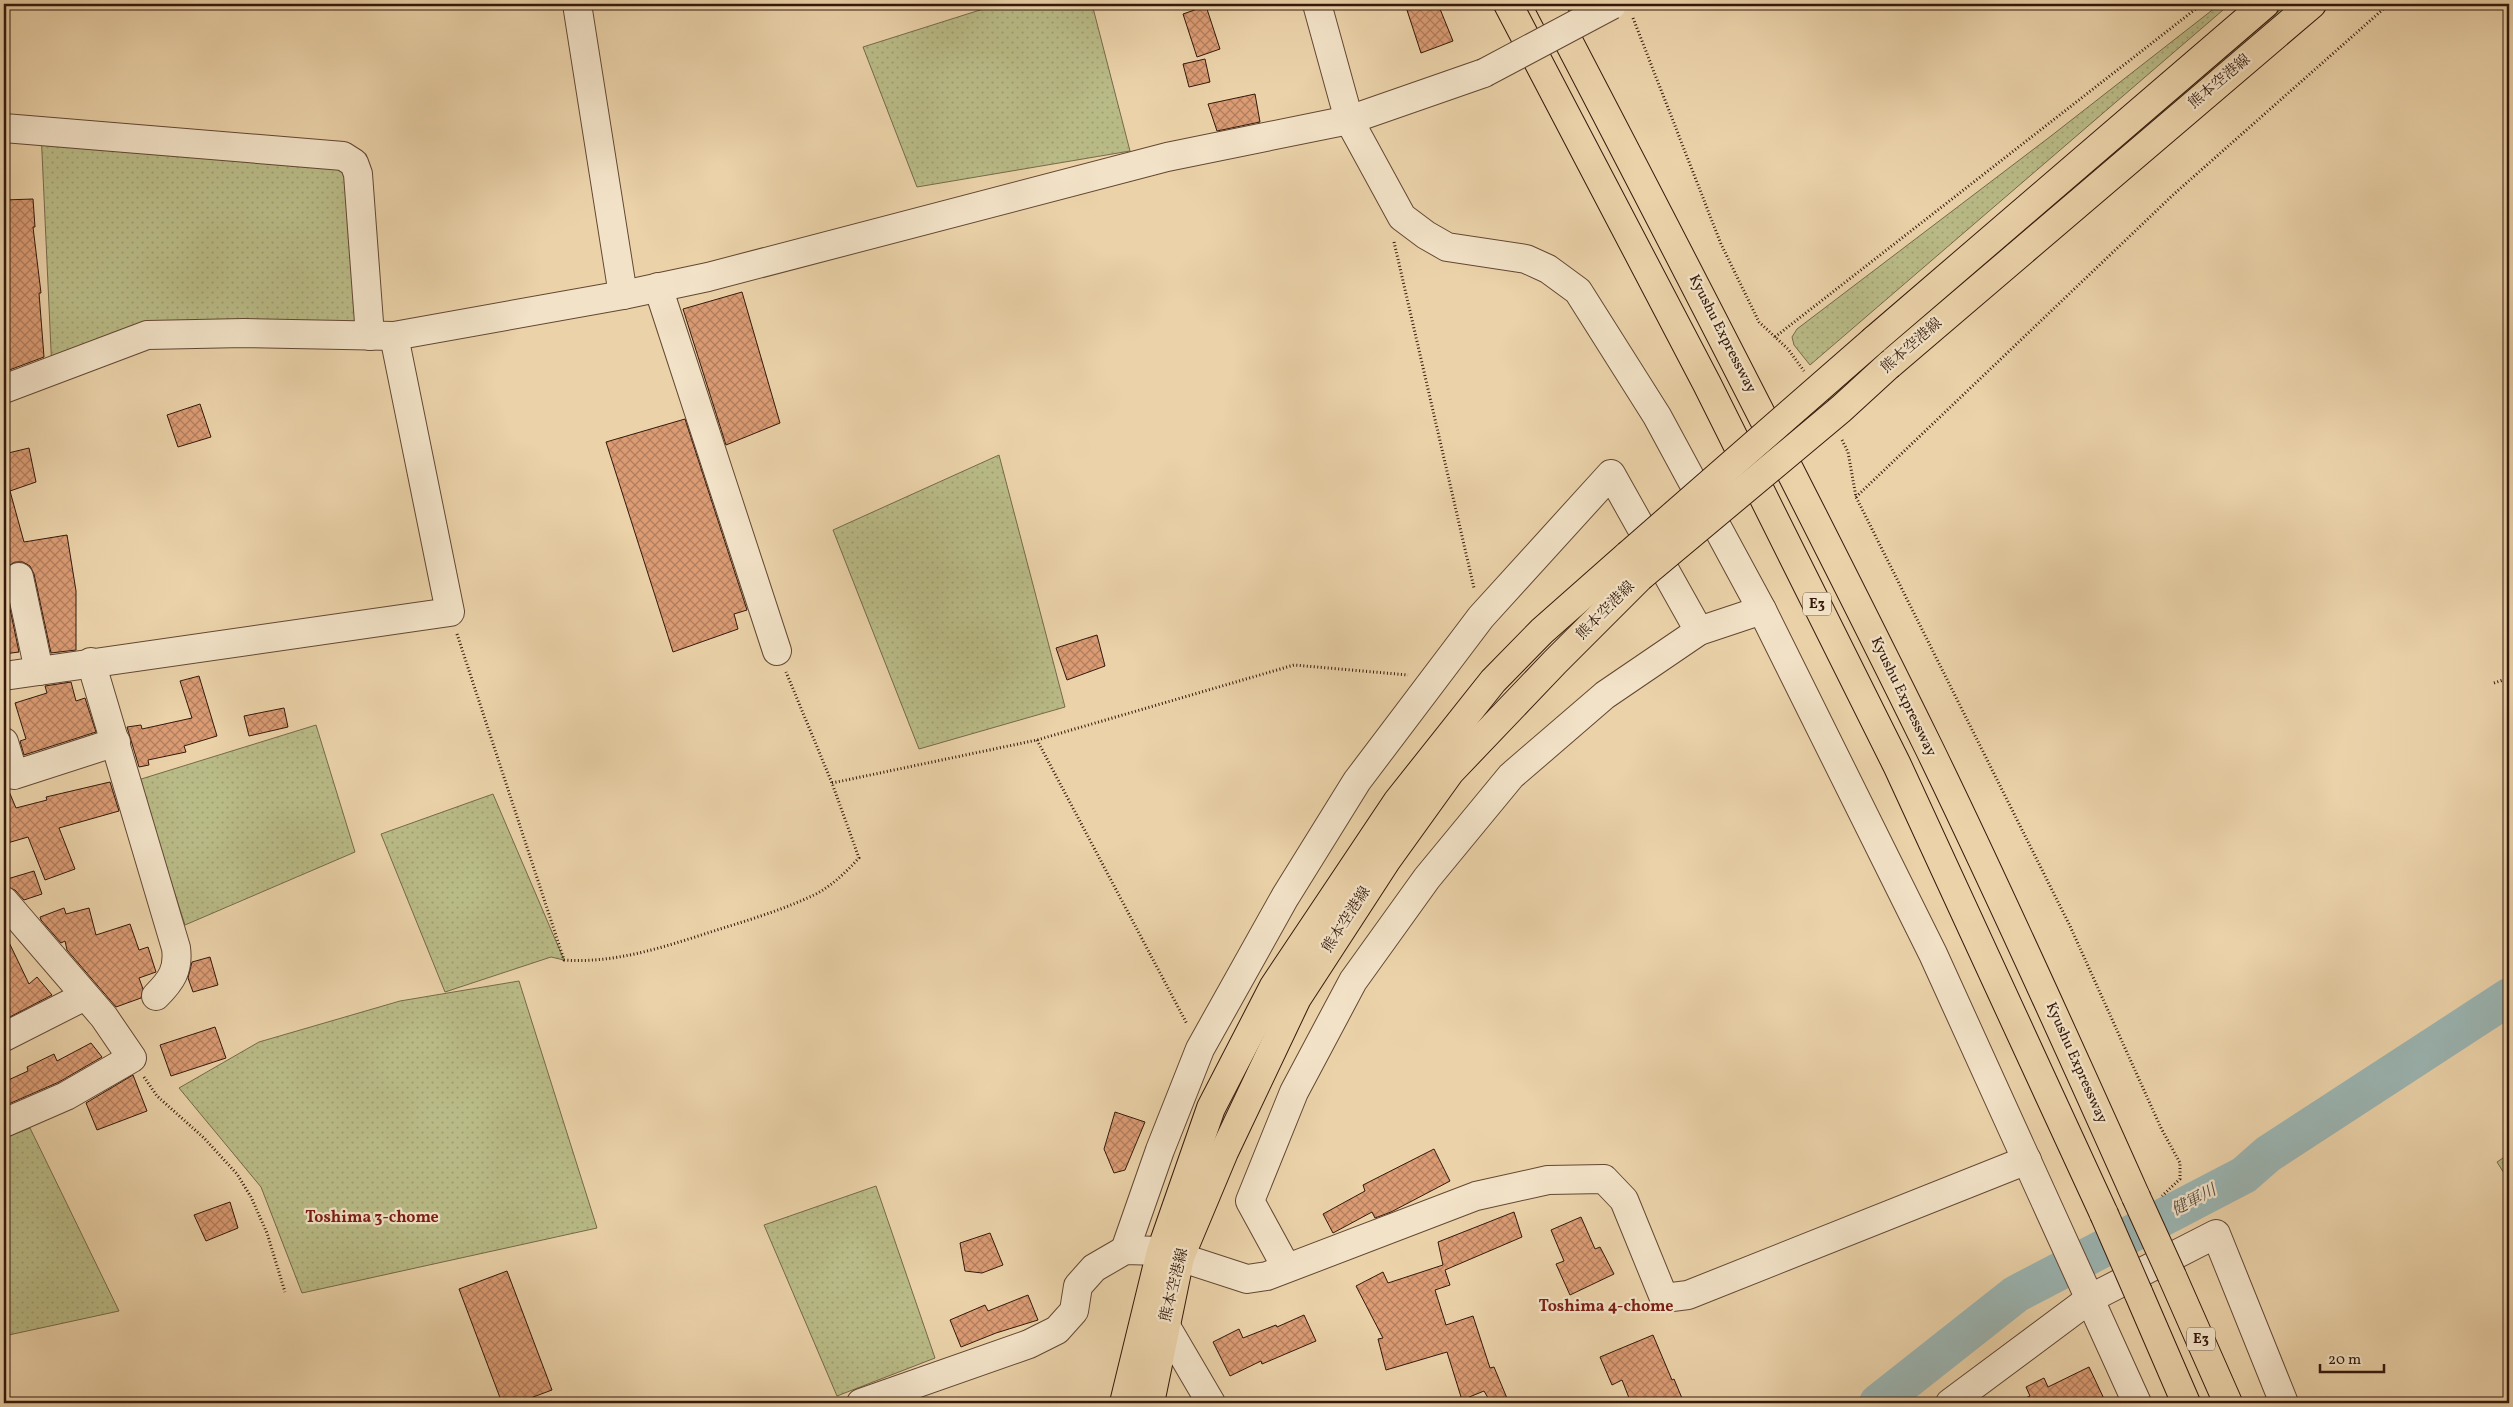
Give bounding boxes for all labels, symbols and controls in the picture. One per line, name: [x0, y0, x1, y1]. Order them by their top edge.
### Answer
street label: 熊本空港線: [2185, 50, 2255, 114]
street label: Kyushu Expressway: [1683, 271, 1761, 397]
street label: 熊本空港線: [1877, 313, 1947, 379]
street label: 熊本空港線: [1572, 577, 1640, 645]
road number: E3: [1803, 592, 1831, 616]
street label: Kyushu Expressway: [1865, 634, 1941, 760]
street label: 熊本空港線: [1318, 883, 1376, 957]
street label: Kyushu Expressway: [2040, 999, 2112, 1127]
water label: 健軍川: [2168, 1179, 2222, 1222]
district label: Toshima 3-chome: [305, 1207, 439, 1229]
street label: 熊本空港線: [1156, 1246, 1194, 1324]
district label: Toshima 4-chome: [1539, 1296, 1673, 1318]
road number: E3: [2187, 1328, 2215, 1350]
scale bar: [2320, 1342, 2384, 1374]
text: 20 m: [2328, 1350, 2361, 1371]

